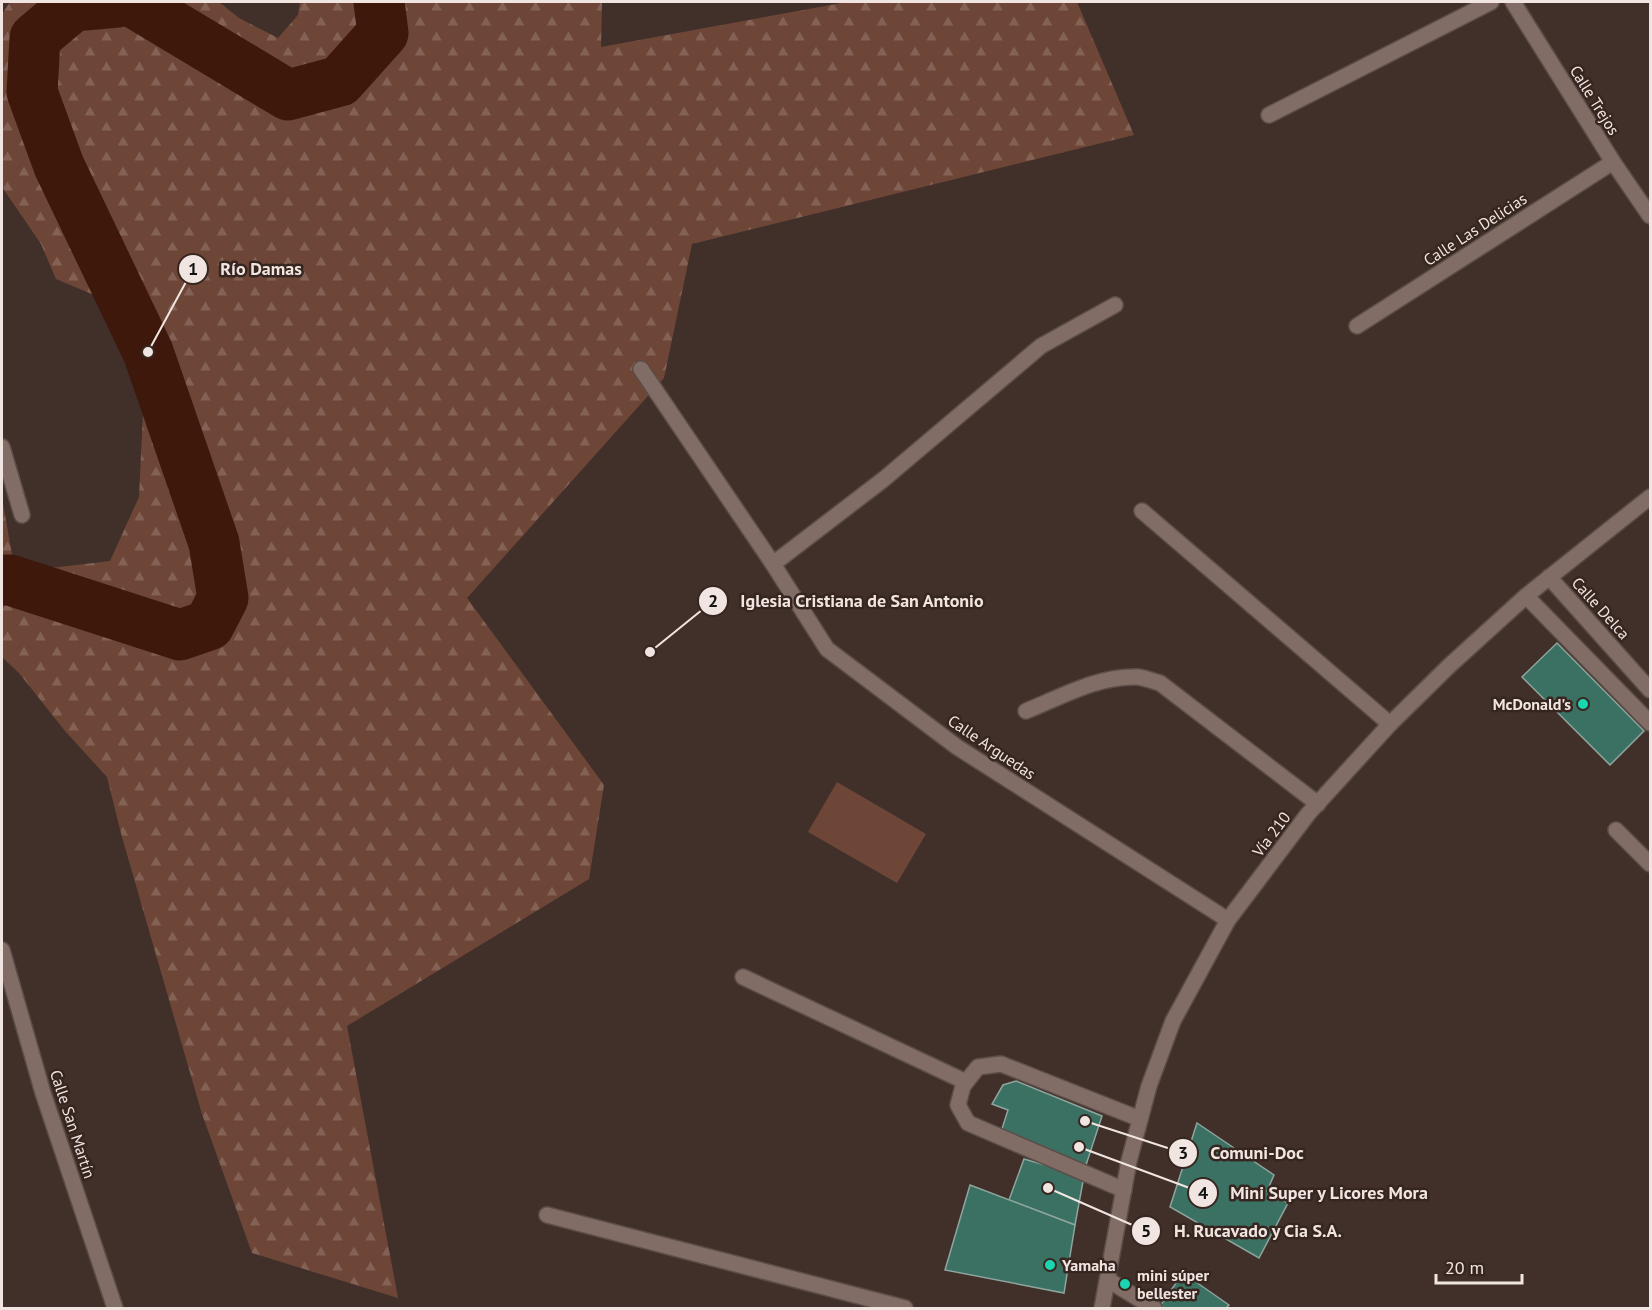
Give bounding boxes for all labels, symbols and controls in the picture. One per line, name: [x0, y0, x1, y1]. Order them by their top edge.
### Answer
street label: Calle Trejos: [1566, 61, 1624, 139]
street label: Calle Las Delicias: [1420, 188, 1531, 270]
callout: Río Damas: [178, 251, 314, 287]
text: 1: [188, 257, 198, 280]
text: Río Damas: [220, 257, 302, 280]
street label: Calle Delca: [1568, 573, 1634, 643]
callout: Iglesia Cristiana de San Antonio: [698, 583, 996, 619]
text: 2: [708, 589, 718, 612]
text: Iglesia Cristiana de San Antonio: [740, 589, 984, 612]
place label: McDonald's: [1493, 694, 1571, 714]
marker: McDonald's: [1576, 697, 1590, 711]
street label: Calle Arguedas: [944, 710, 1040, 784]
street label: Vía 210: [1247, 807, 1295, 861]
street label: Calle San Martín: [46, 1067, 100, 1181]
callout: Comuni-Doc: [1168, 1135, 1316, 1171]
text: 3: [1178, 1141, 1188, 1164]
text: Comuni-Doc: [1210, 1141, 1304, 1164]
callout: Mini Super y Licores Mora: [1188, 1175, 1441, 1211]
text: 4: [1198, 1181, 1208, 1204]
text: Mini Super y Licores Mora: [1230, 1181, 1428, 1204]
callout: H. Rucavado y Cia S.A.: [1131, 1213, 1355, 1249]
text: 5: [1141, 1219, 1151, 1242]
text: H. Rucavado y Cia S.A.: [1174, 1219, 1342, 1242]
scale bar: [1436, 1247, 1522, 1285]
place label: Yamaha: [1061, 1255, 1116, 1275]
text: 20 m: [1445, 1256, 1484, 1279]
marker: Yamaha: [1043, 1258, 1057, 1272]
place label: mini súper bellester: [1137, 1265, 1209, 1303]
marker: mini súper bellester: [1118, 1277, 1132, 1291]

